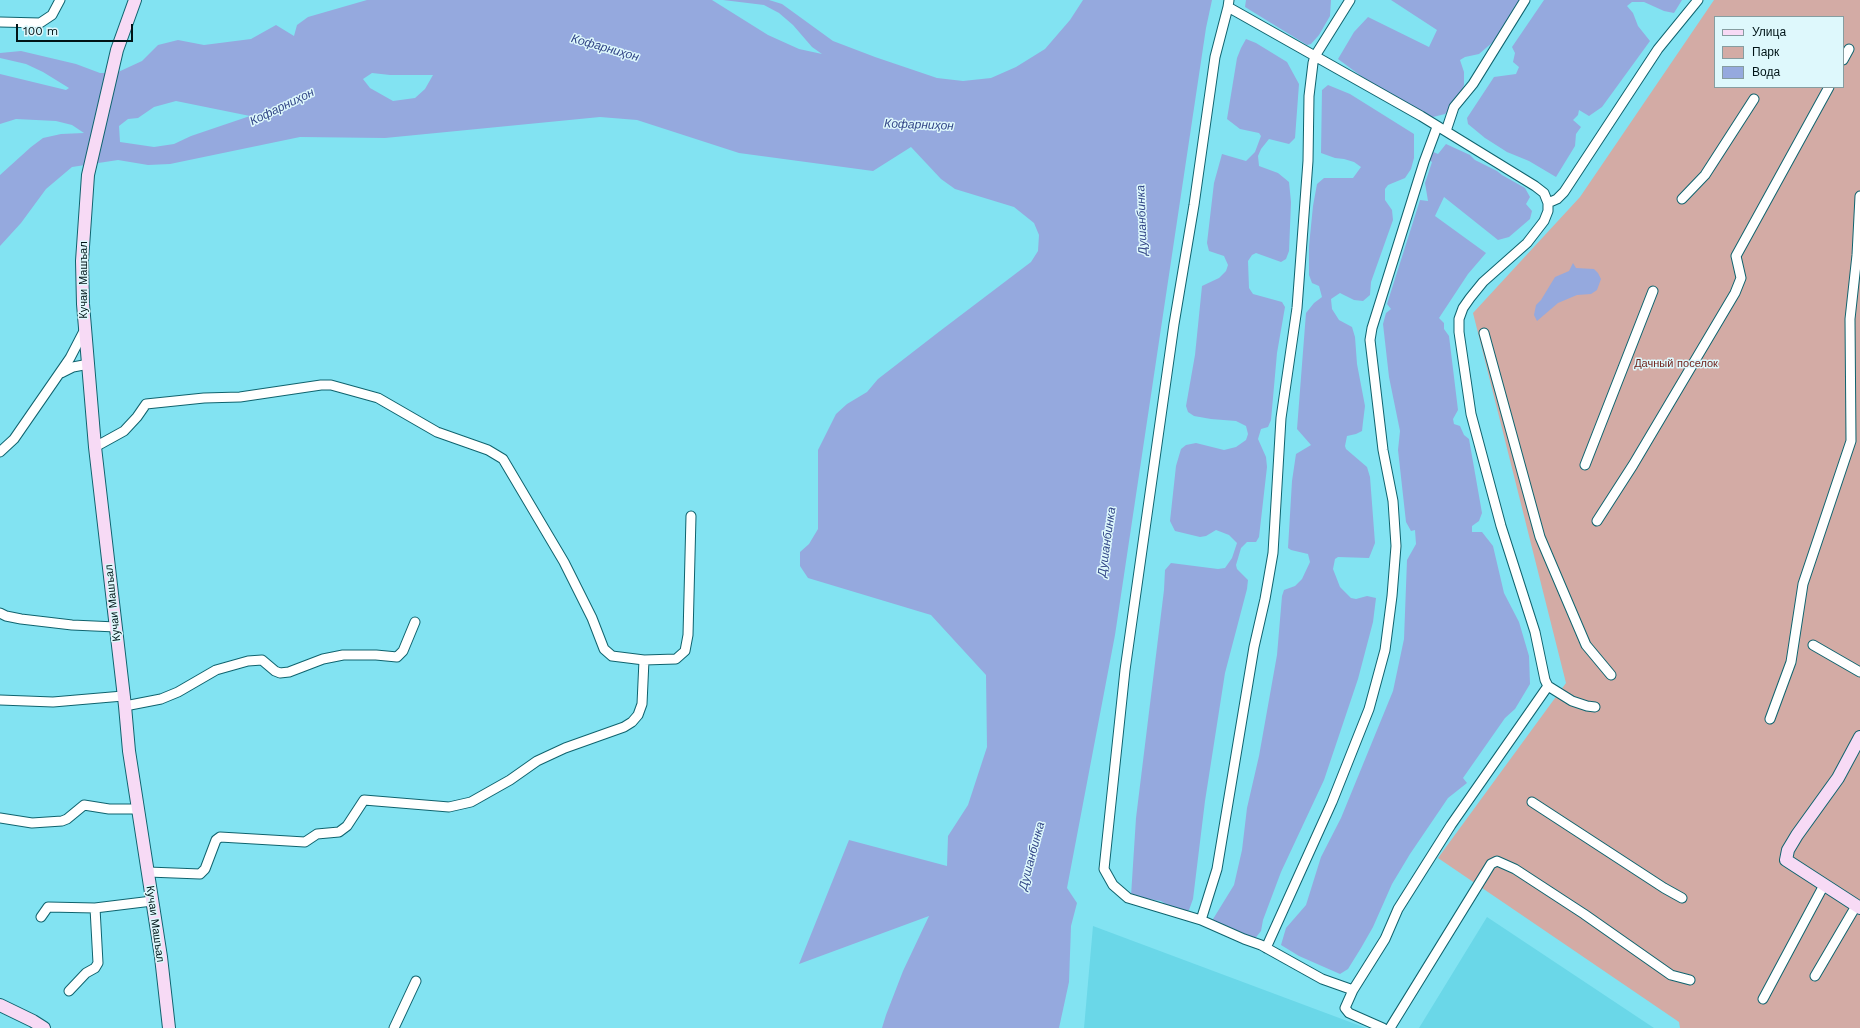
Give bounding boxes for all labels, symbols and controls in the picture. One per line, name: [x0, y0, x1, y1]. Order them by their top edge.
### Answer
scale bar: [18, 16, 135, 42]
legend: [1714, 16, 1844, 88]
text: 100 m: [23, 24, 58, 38]
text: Улица: [1752, 25, 1786, 39]
water label: Кофарниҳон: [570, 31, 640, 65]
text: Парк: [1752, 45, 1779, 59]
text: Вода: [1752, 65, 1780, 79]
water label: Кофарниҳон: [248, 85, 316, 129]
water label: Кофарниҳон: [884, 117, 954, 133]
water label: Душанбинка: [1134, 185, 1150, 255]
street label: Кучаи Машъал: [77, 241, 91, 319]
park label: Дачный поселок: [1634, 357, 1718, 371]
water label: Душанбинка: [1095, 506, 1119, 578]
street label: Кучаи Машъал: [102, 564, 124, 642]
water label: Душанбинка: [1016, 820, 1048, 892]
street label: Кучаи Машъал: [143, 885, 167, 963]

